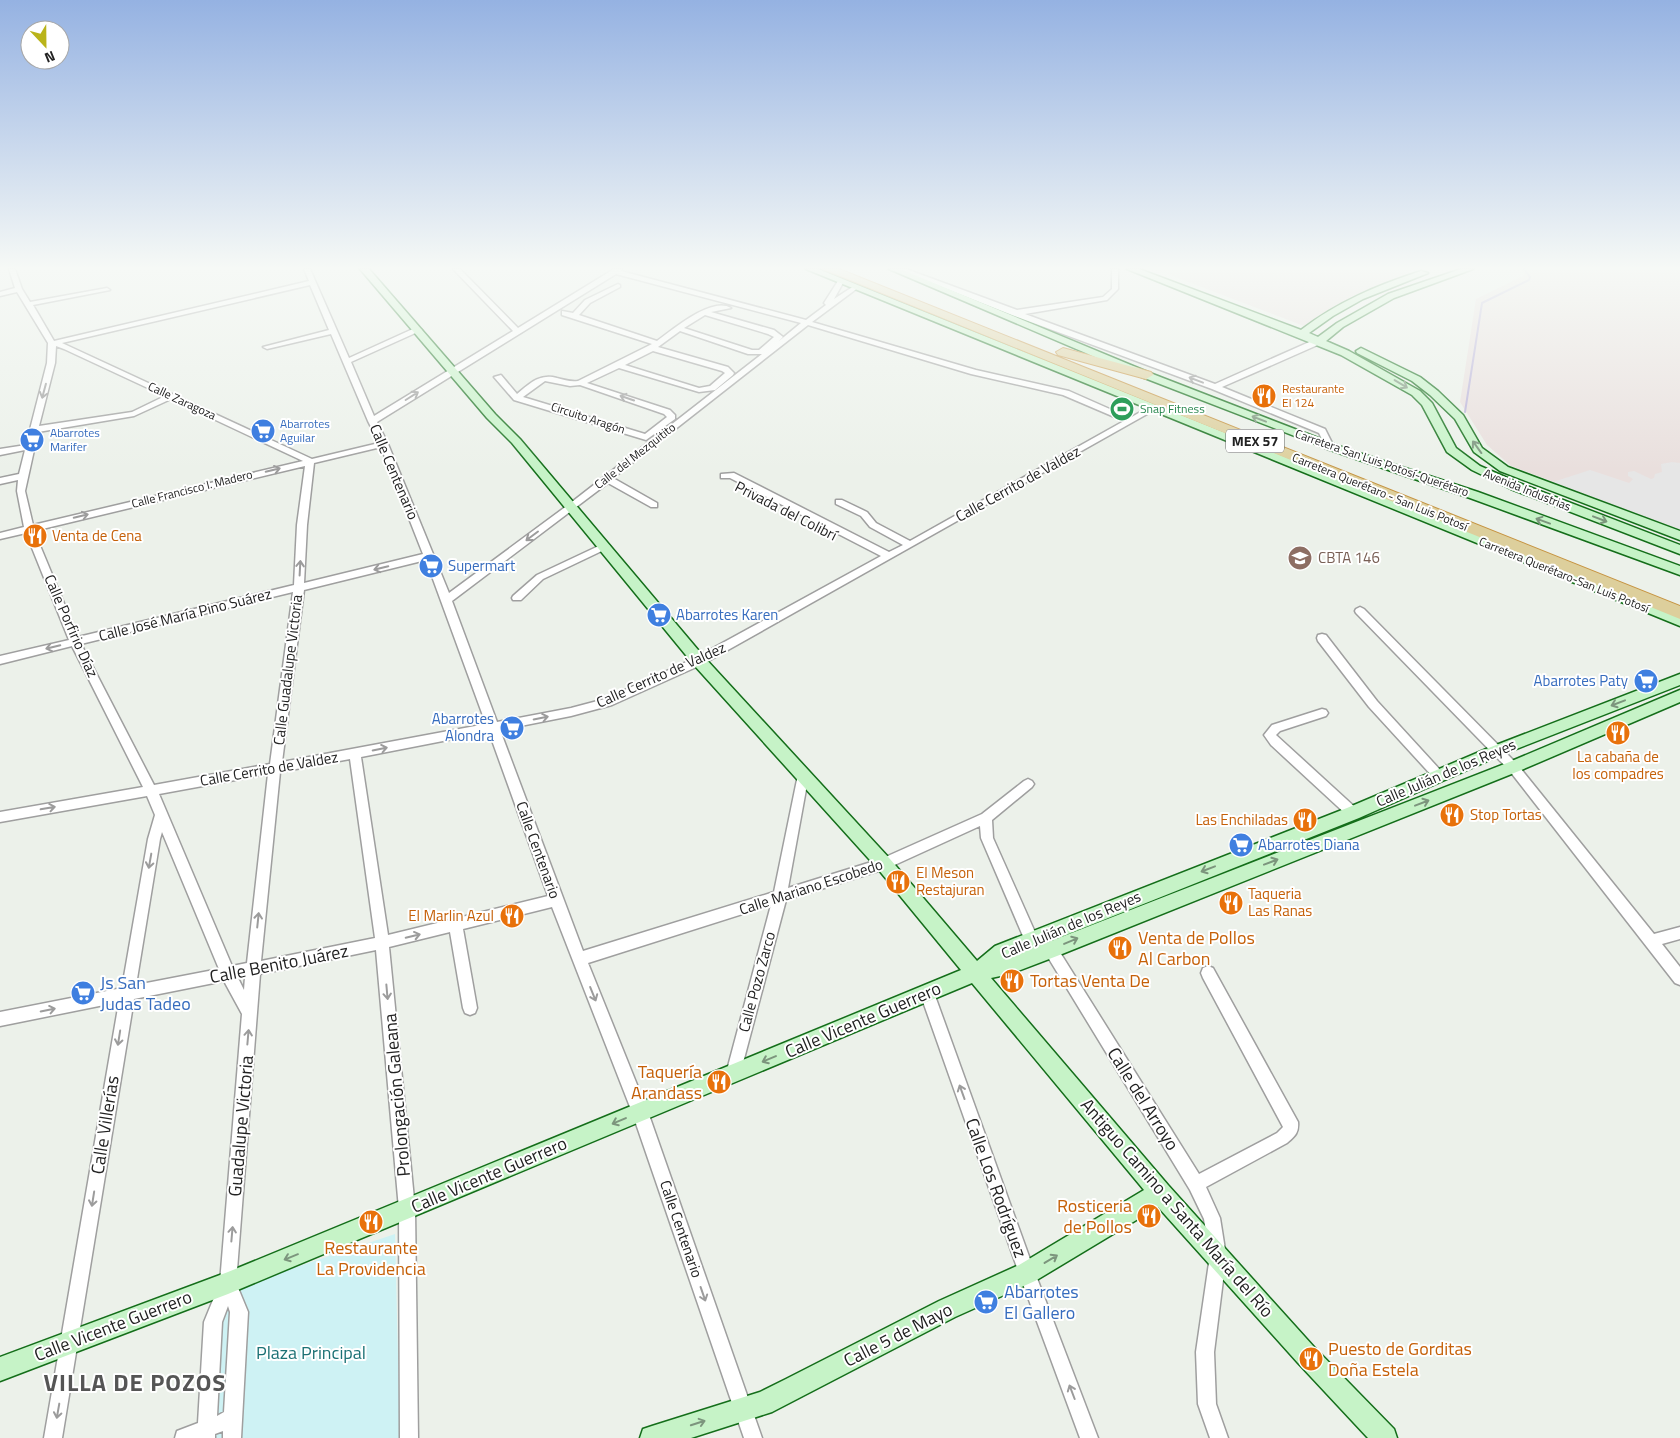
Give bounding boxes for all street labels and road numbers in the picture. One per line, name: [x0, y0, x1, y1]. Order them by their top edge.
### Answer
street label: Calle Zaragoza: [145, 376, 219, 425]
street label: Circuito Aragón: [549, 397, 628, 438]
street label: Calle del Mezquitito: [590, 418, 679, 494]
street label: Calle Centenario: [364, 420, 425, 523]
street label: Carretera San Luis Potosí-Querétaro: [1293, 424, 1472, 501]
road number: MEX 57: [1226, 430, 1284, 452]
street label: Calle Cerrito de Valdez: [951, 440, 1085, 527]
street label: Carretera Querétaro - San Luis Potosí: [1289, 448, 1472, 536]
street label: Avenida Industrias: [1481, 463, 1574, 516]
street label: Calle Francisco I. Madero: [129, 464, 254, 513]
street label: Privada del Colibrí: [731, 475, 843, 547]
street label: Carretera Querétaro-San Luis Potosí: [1476, 532, 1654, 618]
street label: Calle Porfirio Díaz: [38, 571, 105, 681]
street label: Calle José María Pino Suárez: [96, 582, 274, 647]
street label: Calle Guadalupe Victoria: [267, 593, 308, 747]
street label: Calle Cerrito de Valdez: [592, 636, 729, 713]
street label: Calle Julián de los Reyes: [1372, 733, 1519, 812]
street label: Calle Cerrito de Valdez: [198, 745, 340, 792]
street label: Calle Centenario: [510, 798, 567, 902]
street label: Calle Mariano Escobedo: [736, 852, 886, 921]
street label: Calle Julián de los Reyes: [997, 885, 1144, 964]
street label: Calle Pozo Zarco: [732, 929, 781, 1035]
street label: Calle Benito Juárez: [207, 937, 351, 990]
street label: Calle Vicente Guerrero: [781, 974, 945, 1065]
street label: Prolongación Galeana: [376, 1012, 417, 1178]
street label: Calle del Arroyo: [1101, 1042, 1186, 1156]
street label: Guadalupe Victoria: [221, 1054, 260, 1198]
street label: Calle Villerías: [83, 1074, 126, 1176]
street label: Antiguo Camino a Santa María del Río: [1074, 1092, 1280, 1323]
street label: Calle Los Rodríguez: [959, 1114, 1034, 1261]
street label: Calle Vicente Guerrero: [407, 1129, 571, 1220]
street label: Calle Centenario: [654, 1177, 709, 1281]
street label: Calle Vicente Guerrero: [30, 1283, 196, 1368]
street label: Calle 5 de Mayo: [839, 1296, 957, 1374]

